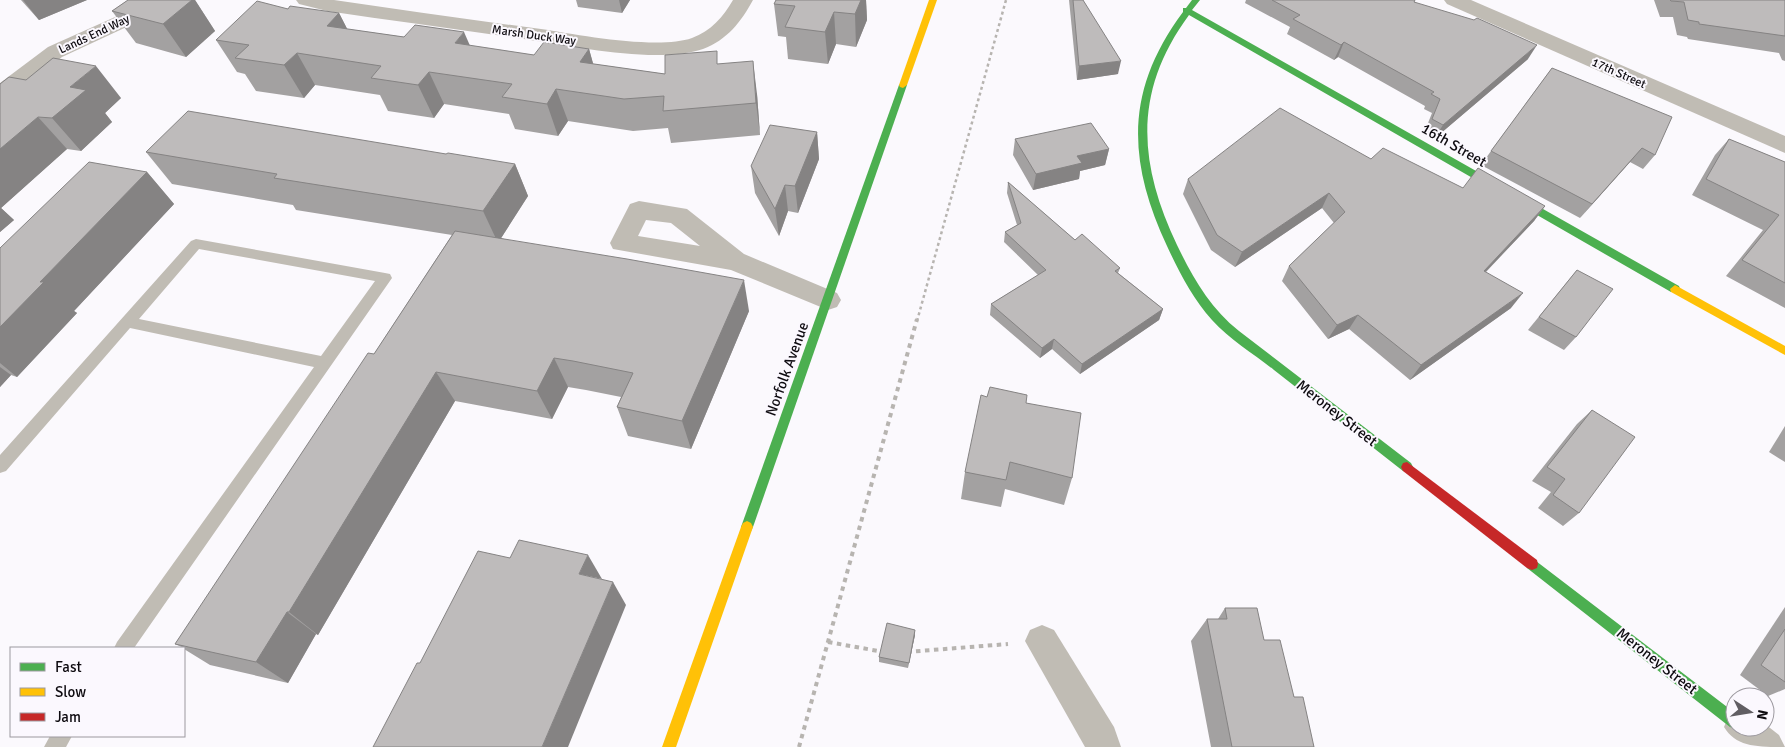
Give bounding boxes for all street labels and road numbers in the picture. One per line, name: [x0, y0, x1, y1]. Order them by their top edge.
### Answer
street label: Lands End Way: [56, 11, 132, 57]
street label: Marsh Duck Way: [491, 22, 577, 49]
street label: 17th Street: [1589, 55, 1648, 92]
street label: 16th Street: [1418, 119, 1490, 171]
street label: Norfolk Avenue: [762, 320, 812, 418]
street label: Meroney Street: [1293, 376, 1381, 450]
street label: Meroney Street: [1613, 624, 1701, 698]

